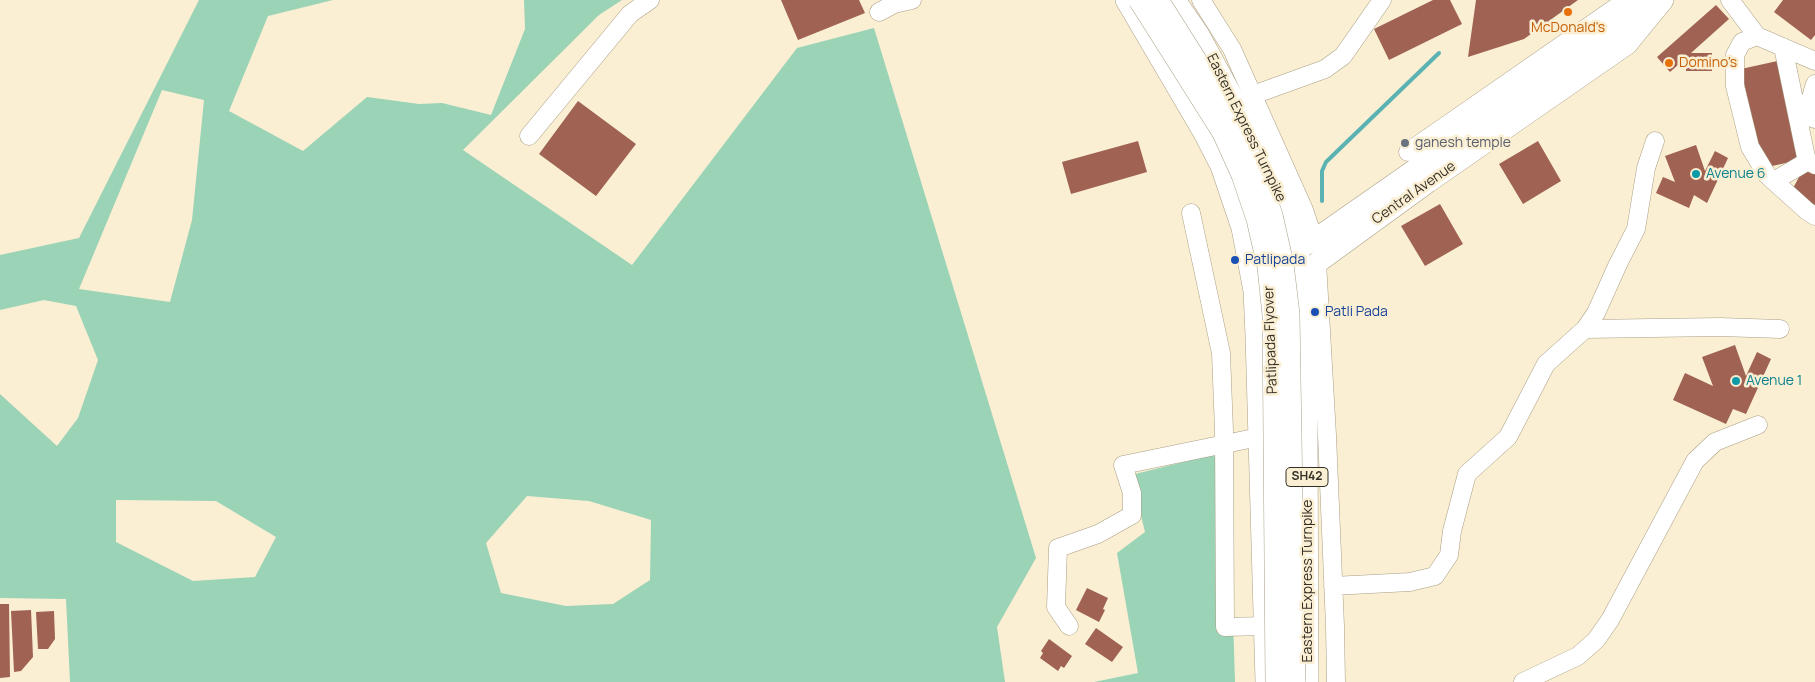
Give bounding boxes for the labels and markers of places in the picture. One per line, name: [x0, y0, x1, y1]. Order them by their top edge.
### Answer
marker: McDonald's: [1562, 6, 1574, 18]
place label: McDonald's: [1531, 20, 1605, 36]
place label: Domino's: [1679, 55, 1737, 71]
marker: Domino's: [1663, 57, 1675, 69]
place label: ganesh temple: [1415, 135, 1511, 151]
marker: ganesh temple: [1399, 137, 1411, 149]
place label: Avenue 6: [1706, 166, 1765, 182]
marker: Avenue 6: [1690, 168, 1702, 180]
place label: Patlipada: [1245, 252, 1305, 268]
marker: Patlipada: [1229, 254, 1241, 266]
place label: Patli Pada: [1325, 304, 1388, 320]
marker: Patli Pada: [1309, 306, 1321, 318]
place label: Avenue 1: [1746, 373, 1802, 389]
marker: Avenue 1: [1730, 375, 1742, 387]

